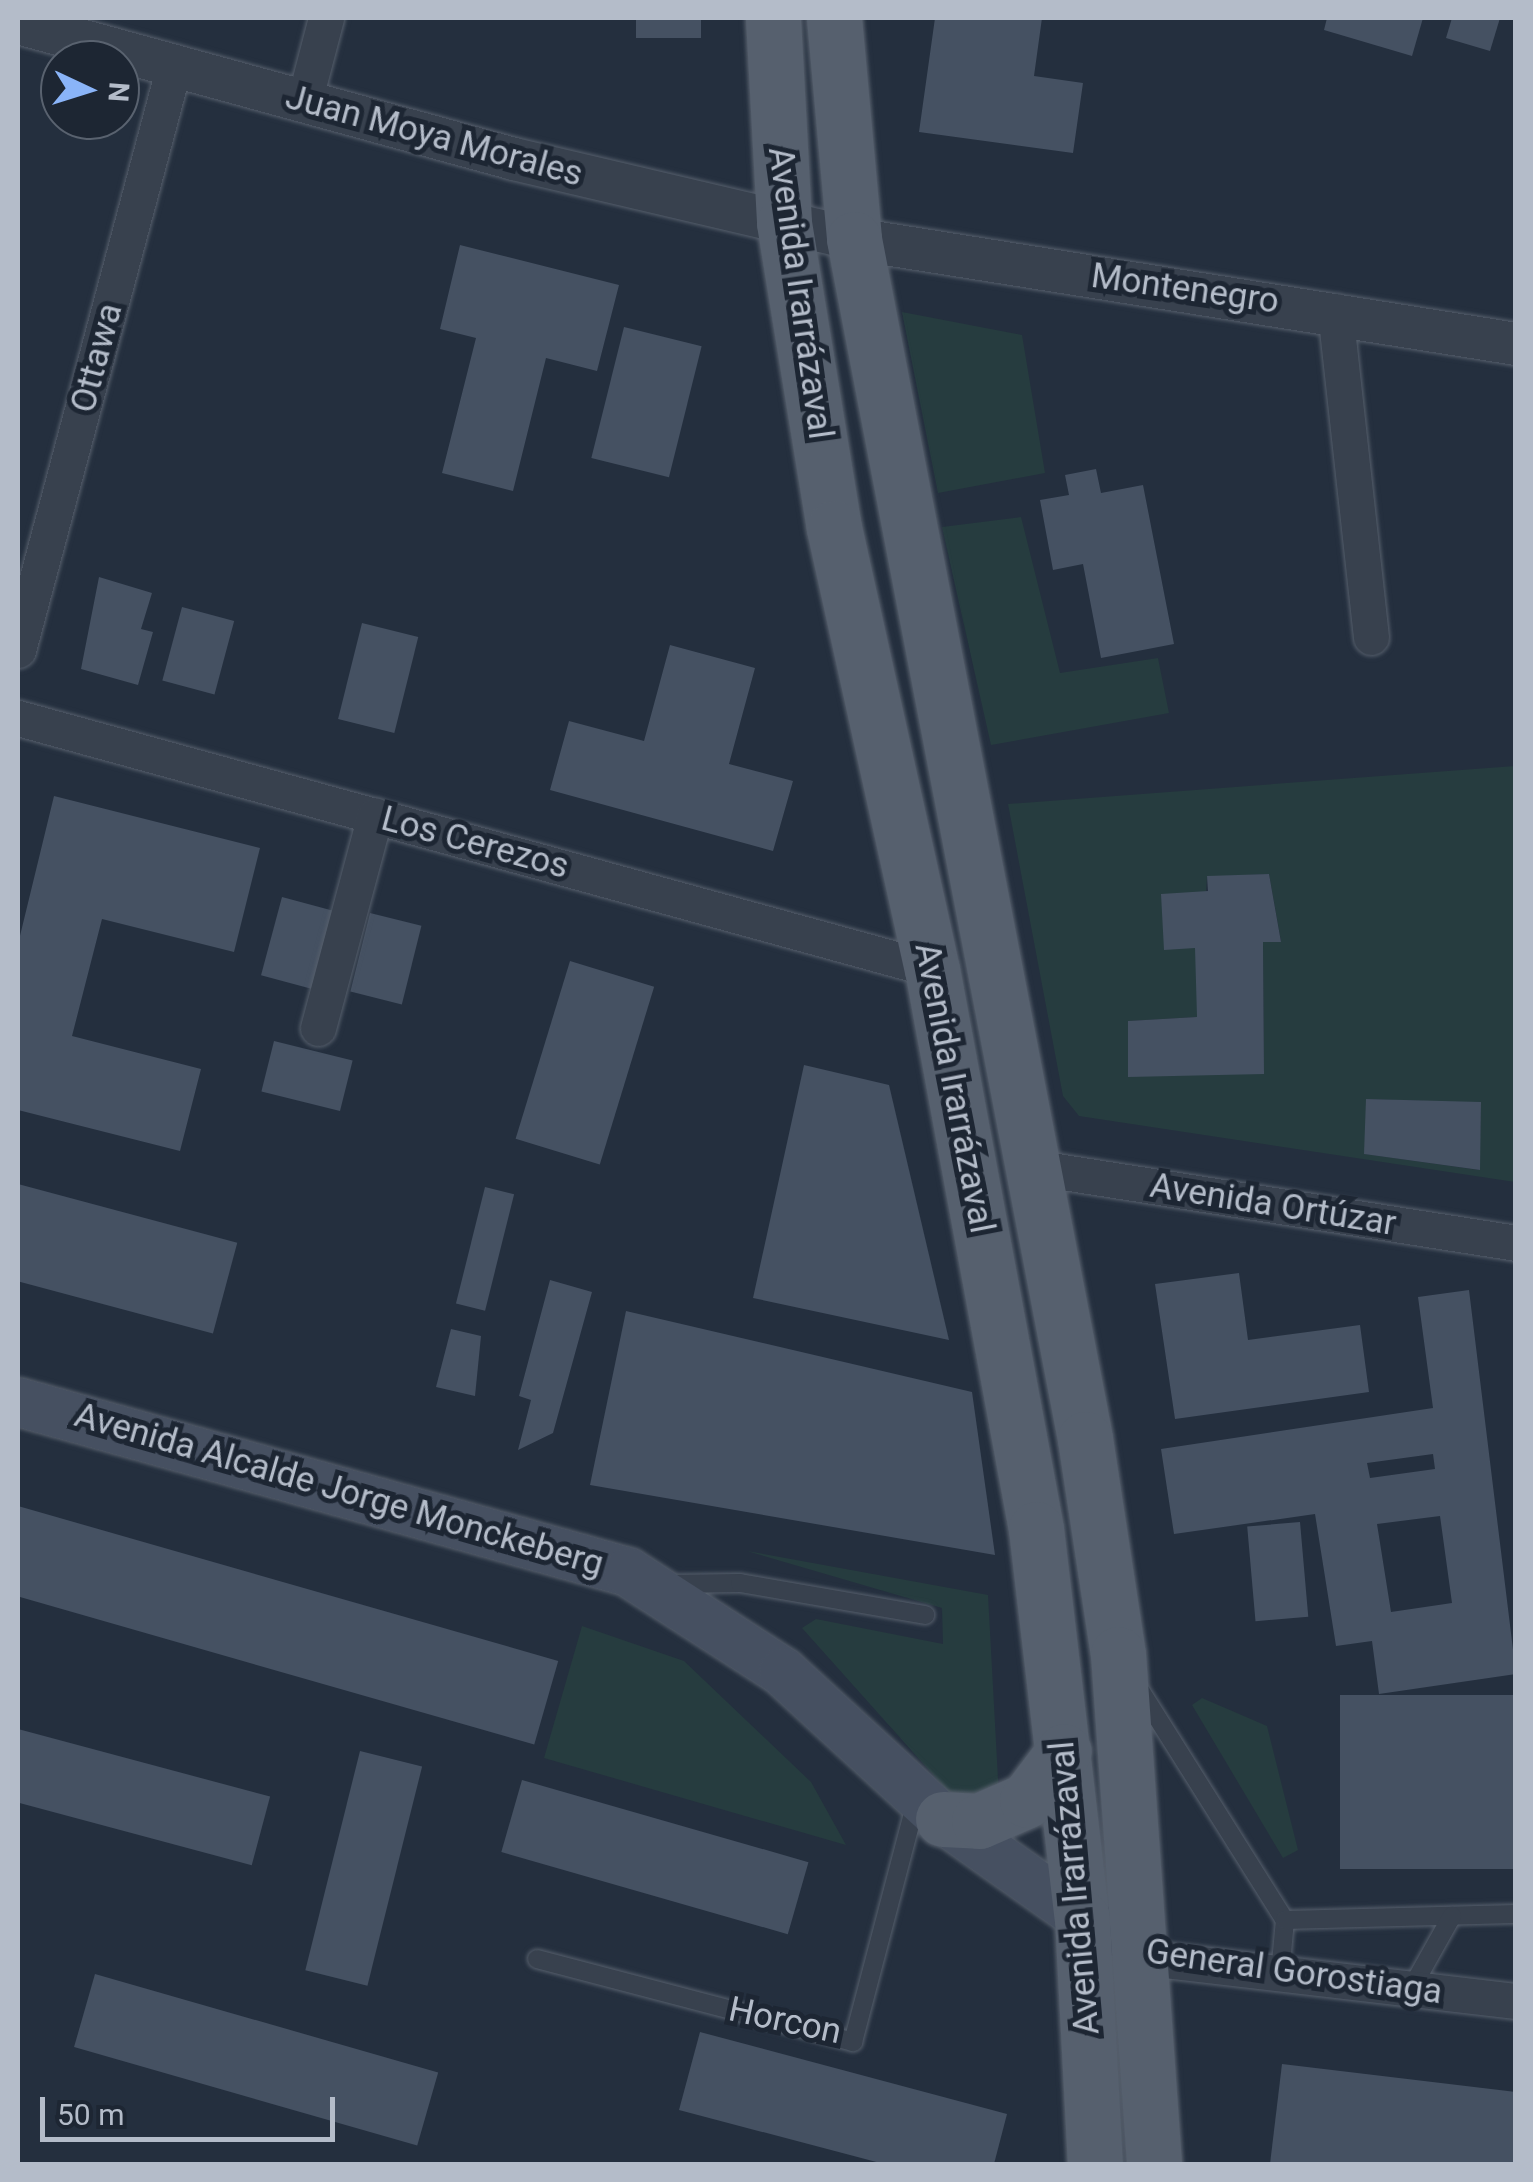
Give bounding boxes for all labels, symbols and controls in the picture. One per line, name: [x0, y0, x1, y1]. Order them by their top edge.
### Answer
north arrow: [40, 40, 140, 140]
street label: Juan Moya Morales: [281, 76, 587, 196]
text: N: [101, 81, 136, 103]
street label: Avenida Irarrázaval: [759, 144, 841, 442]
street label: Montenegro: [1089, 255, 1281, 323]
street label: Ottawa: [62, 299, 132, 417]
street label: Los Cerezos: [377, 798, 573, 888]
street label: Avenida Irarrázaval: [905, 939, 1003, 1237]
street label: Avenida Ortúzar: [1147, 1165, 1399, 1245]
street label: Avenida Alcalde Jorge Monckeberg: [70, 1394, 608, 1586]
street label: Avenida Irarrázaval: [1041, 1739, 1109, 2037]
street label: General Gorostiaga: [1143, 1930, 1445, 2014]
street label: Horcon: [725, 1989, 845, 2053]
scale bar: [45, 2077, 340, 2139]
text: 50 m: [57, 2097, 124, 2132]

